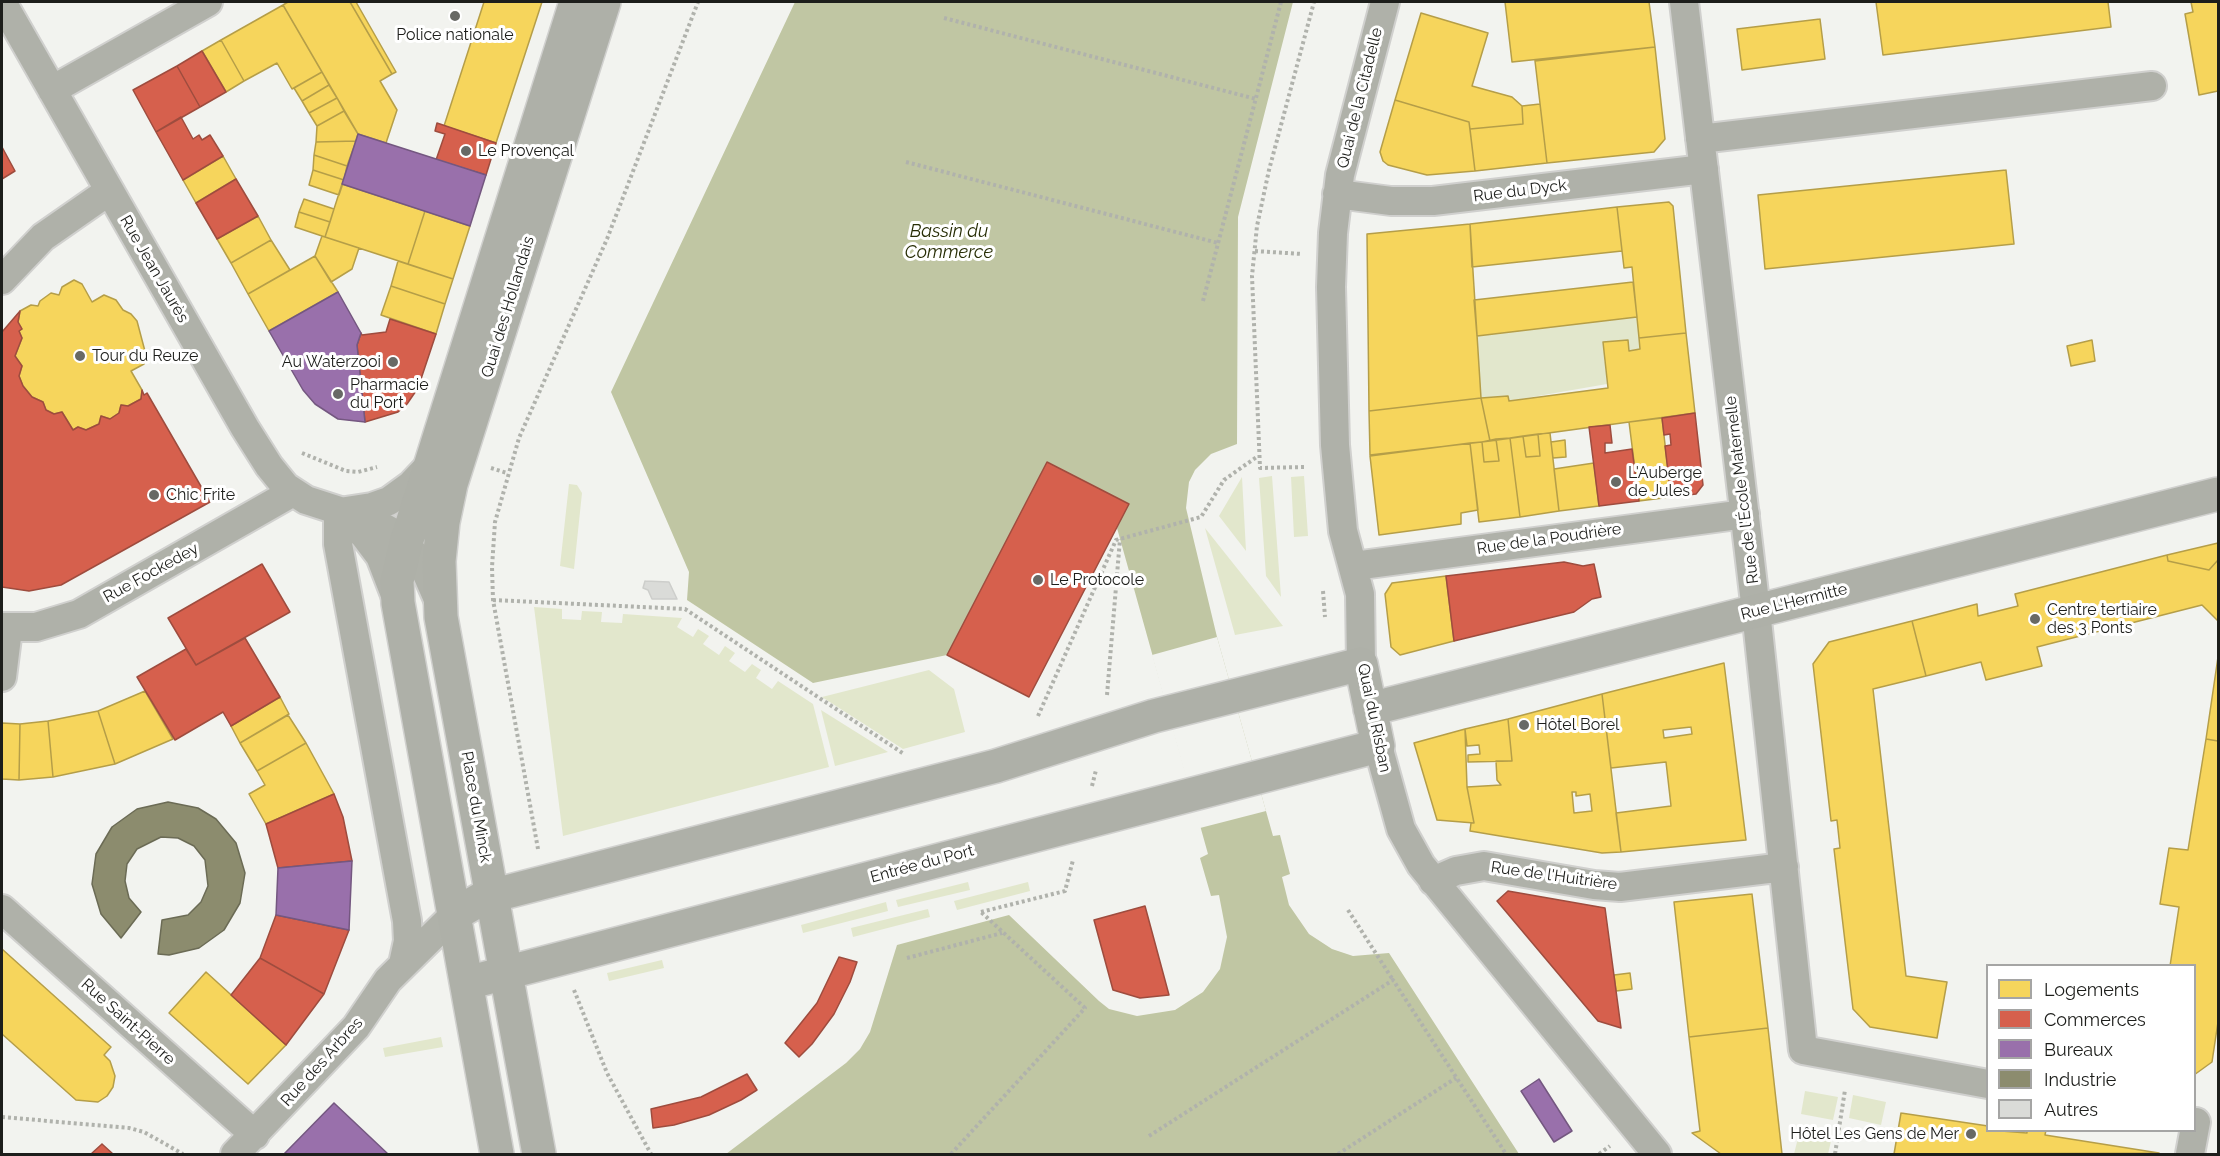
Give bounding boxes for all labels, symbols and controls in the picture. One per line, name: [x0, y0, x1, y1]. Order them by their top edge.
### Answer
marker: Police nationale: [448, 9, 462, 23]
place label: Police nationale: [396, 25, 514, 45]
street label: Quai de la Citadelle: [1333, 26, 1387, 170]
place label: Le Provençal: [478, 141, 574, 161]
marker: Le Provençal: [459, 144, 473, 158]
street label: Rue du Dyck: [1472, 176, 1568, 206]
street label: Rue Jean Jaurès: [116, 212, 192, 326]
water label: Bassin du Commerce: [905, 221, 993, 264]
street label: Quai des Hollandais: [477, 234, 539, 380]
place label: Tour du Reuze: [92, 346, 198, 366]
marker: Tour du Reuze: [73, 349, 87, 363]
place label: Au Waterzooi: [282, 352, 381, 372]
marker: Au Waterzooi: [386, 355, 400, 369]
place label: Pharmacie du Port: [350, 375, 429, 413]
marker: Pharmacie du Port: [331, 387, 345, 401]
street label: Rue de l'École Maternelle: [1721, 395, 1763, 585]
place label: L'Auberge de Jules: [1628, 463, 1702, 501]
marker: L'Auberge de Jules: [1609, 475, 1623, 489]
place label: Chic Frite: [166, 485, 235, 505]
marker: Chic Frite: [147, 488, 161, 502]
street label: Rue de la Poudrière: [1475, 519, 1623, 559]
street label: Rue Fockedey: [100, 539, 202, 607]
place label: Le Protocole: [1050, 570, 1144, 590]
marker: Le Protocole: [1031, 573, 1045, 587]
street label: Rue L'Hermitte: [1739, 579, 1849, 625]
place label: Centre tertiaire des 3 Ponts: [2047, 600, 2157, 638]
marker: Centre tertiaire des 3 Ponts: [2028, 612, 2042, 626]
street label: Quai du Risban: [1353, 662, 1395, 774]
place label: Hôtel Borel: [1536, 715, 1619, 735]
marker: Hôtel Borel: [1517, 718, 1531, 732]
street label: Place du Minck: [457, 750, 495, 864]
street label: Entrée du Port: [868, 841, 976, 887]
street label: Rue de l'Huitrière: [1490, 858, 1618, 894]
legend: [1986, 964, 2196, 1132]
street label: Rue Saint-Pierre: [77, 975, 179, 1069]
text: Logements: [2044, 979, 2139, 1000]
text: Commerces: [2044, 1009, 2146, 1030]
street label: Rue des Arbres: [277, 1014, 367, 1110]
text: Bureaux: [2044, 1039, 2113, 1060]
text: Industrie: [2044, 1069, 2116, 1090]
text: Autres: [2044, 1099, 2098, 1120]
place label: Hôtel Les Gens de Mer: [1790, 1124, 1959, 1144]
marker: Hôtel Les Gens de Mer: [1964, 1127, 1978, 1141]

